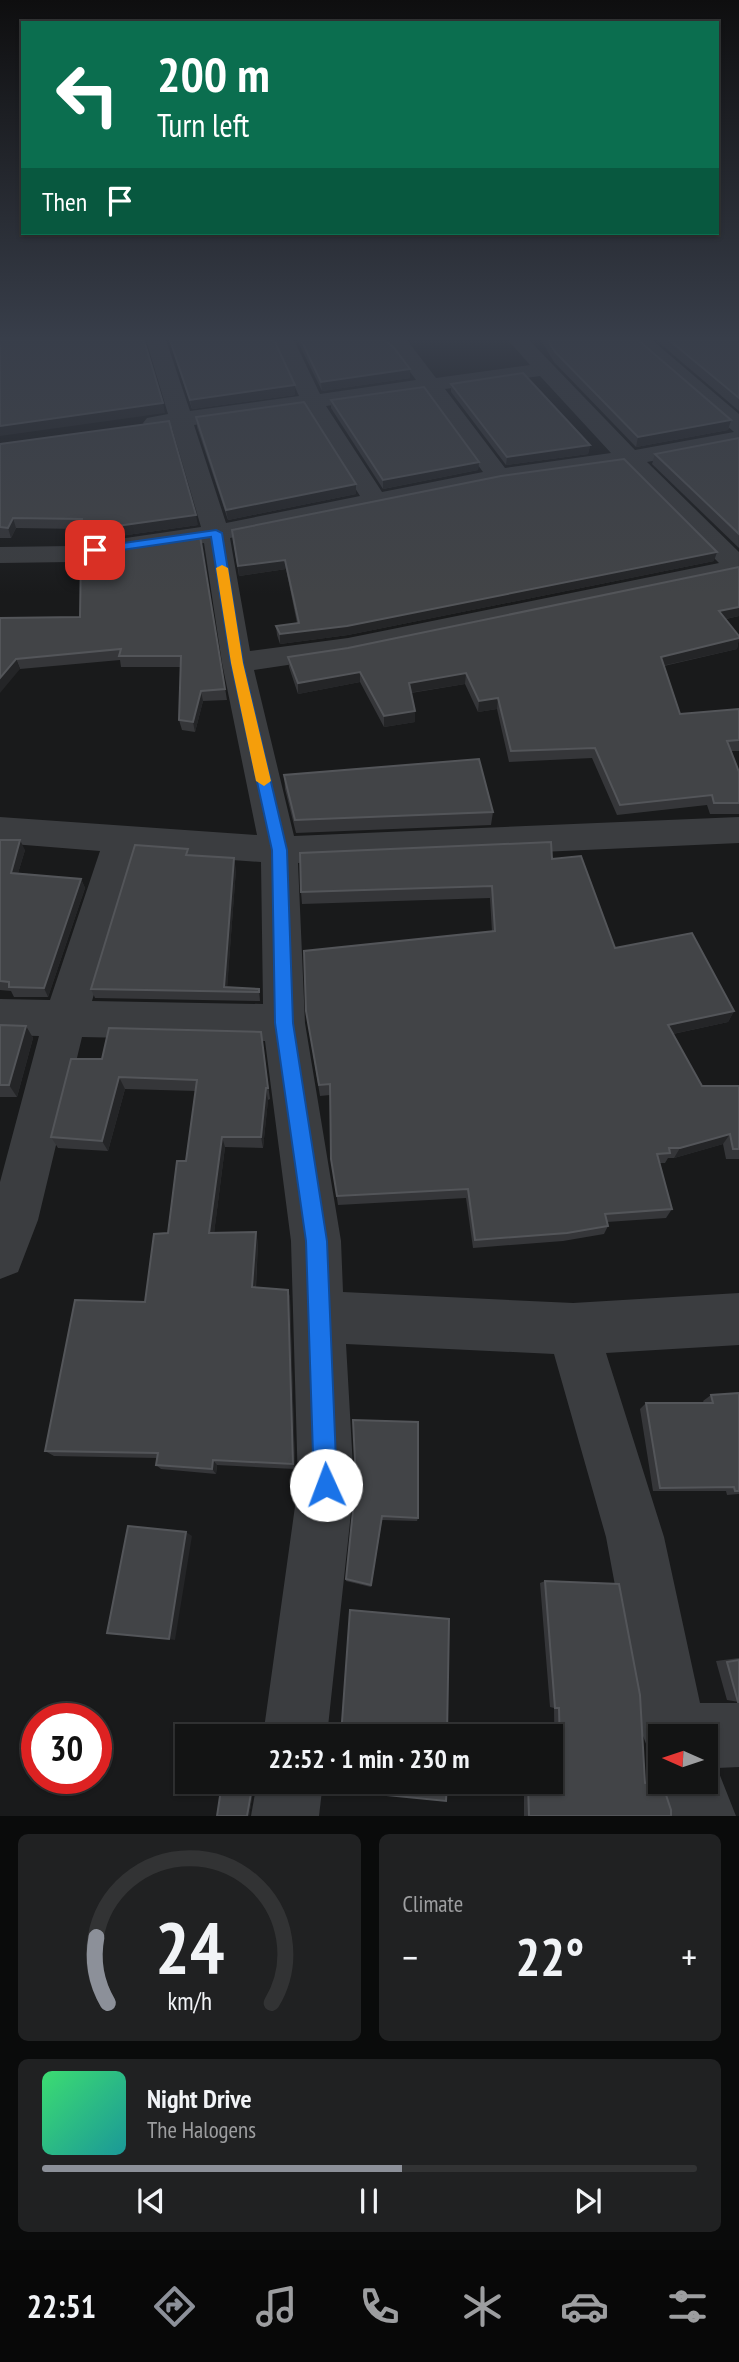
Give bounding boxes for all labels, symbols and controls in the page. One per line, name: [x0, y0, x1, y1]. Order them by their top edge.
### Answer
text: 200 m: [157, 42, 270, 106]
icon: left: [42, 49, 133, 140]
text: Turn left: [157, 104, 249, 146]
icon: arrive: [101, 182, 139, 220]
text: Then: [42, 185, 87, 218]
pin: [65, 520, 125, 580]
icon: arrive: [76, 531, 114, 569]
position arrow: [289, 1448, 363, 1522]
speed limit sign: 30: [21, 1703, 112, 1794]
north arrow: [648, 1724, 718, 1794]
map controls: [648, 1724, 718, 1794]
text: 22:52 · 1 min · 230 m: [269, 1742, 469, 1775]
text: Climate: [403, 1889, 463, 1918]
text: 24: [154, 1900, 224, 1994]
text: 22°: [515, 1923, 584, 1990]
text: −: [403, 1932, 418, 1981]
text: +: [681, 1932, 697, 1981]
text: km/h: [167, 1985, 211, 2017]
text: Night Drive: [147, 2082, 252, 2115]
text: The Halogens: [147, 2115, 256, 2144]
icon: previous: [132, 2182, 170, 2220]
icon: pause: [350, 2182, 388, 2220]
icon: next: [569, 2182, 607, 2220]
icon: directions: [150, 2282, 199, 2331]
icon: music: [252, 2282, 301, 2331]
icon: phone: [355, 2282, 404, 2331]
icon: climate: [458, 2282, 507, 2331]
icon: car: [560, 2282, 609, 2331]
icon: filters: [663, 2282, 712, 2331]
text: 22:51: [27, 2285, 96, 2327]

